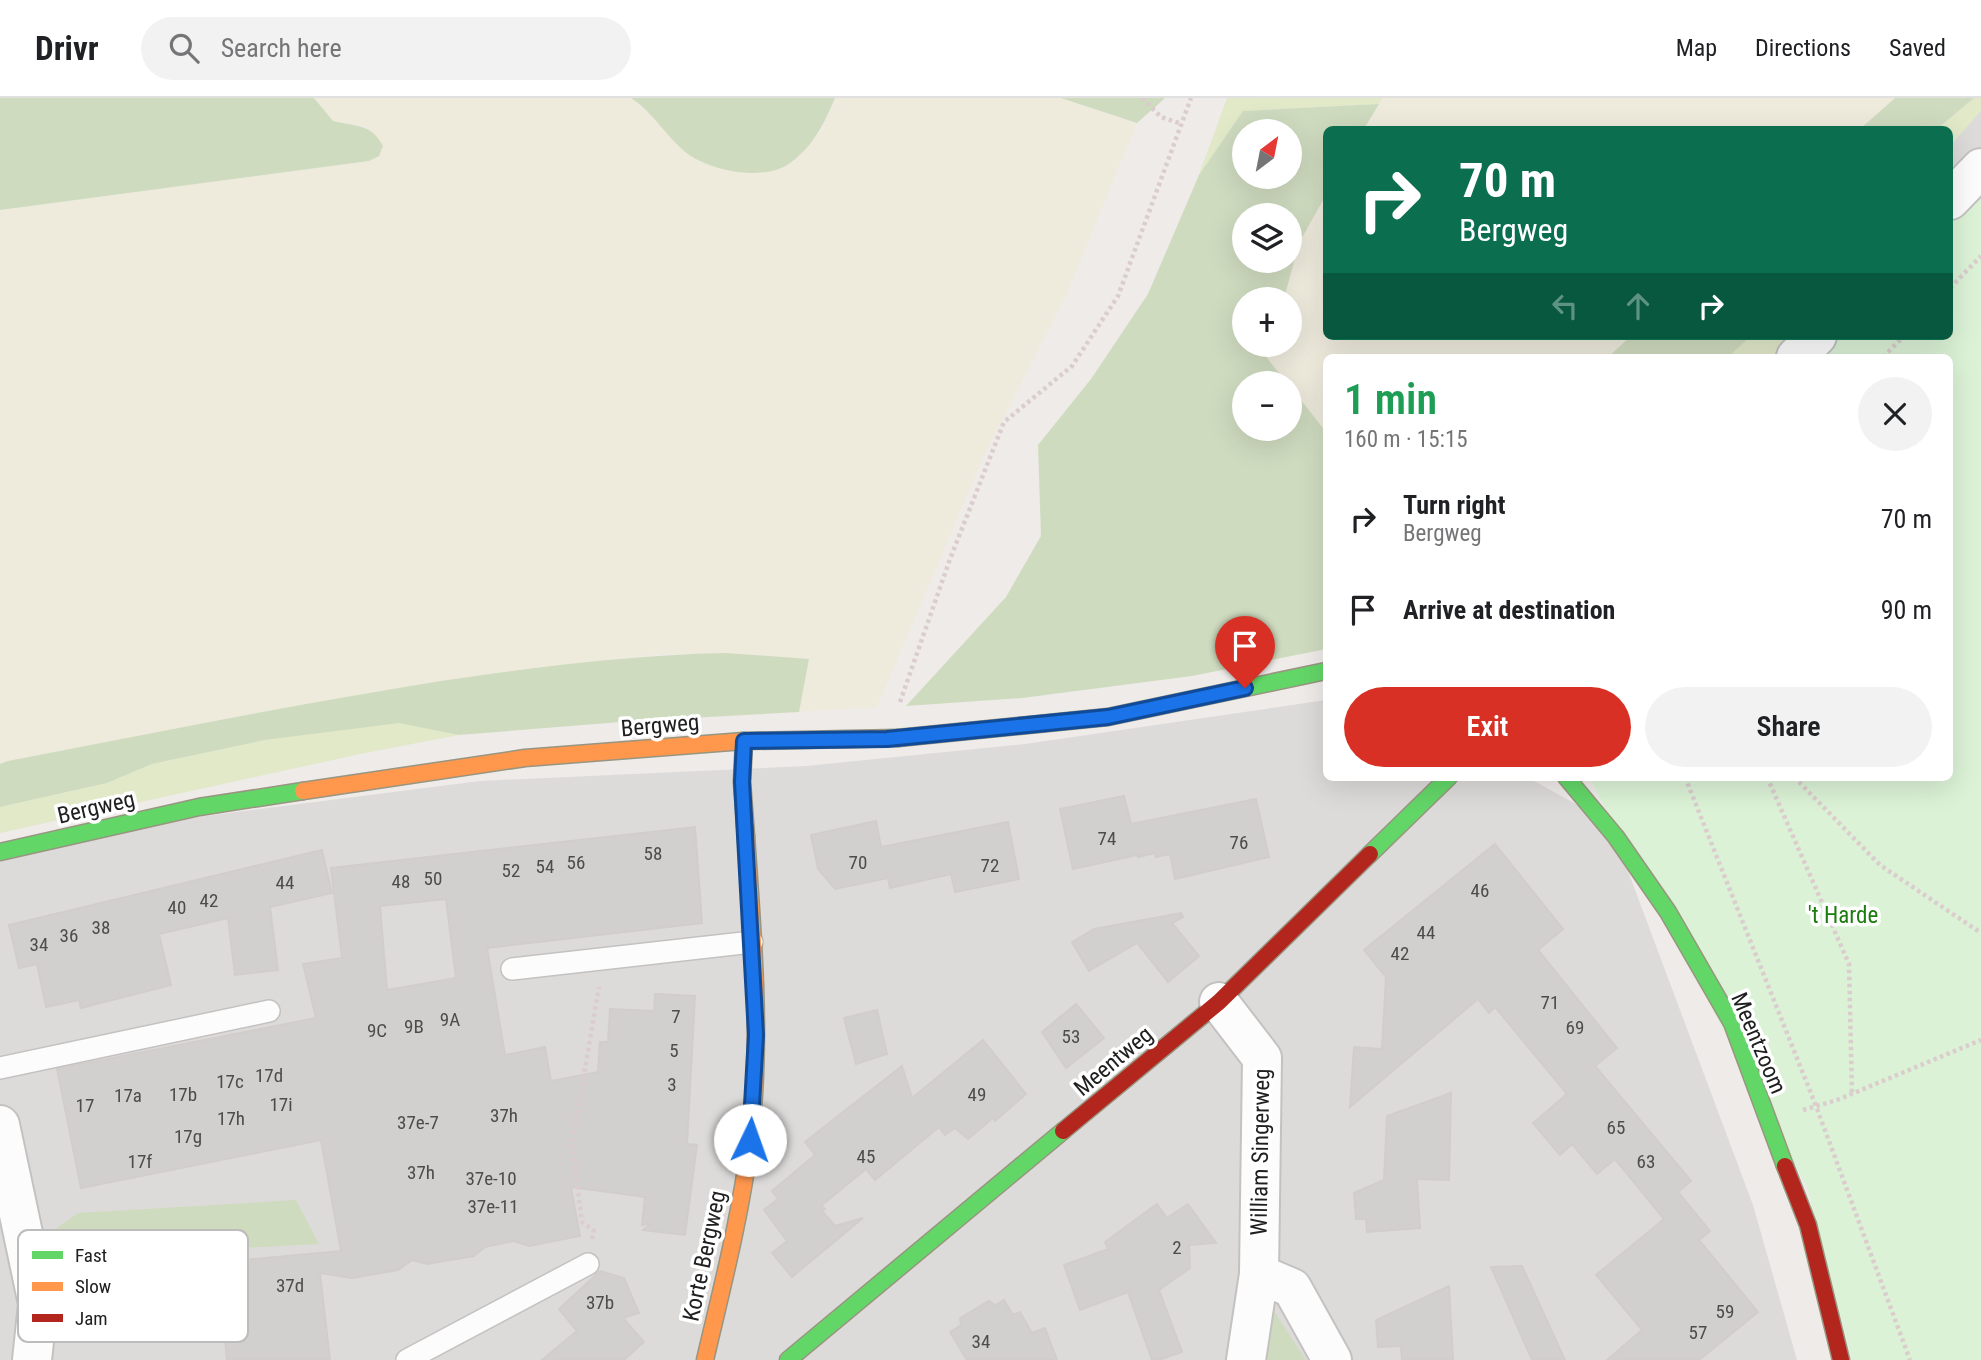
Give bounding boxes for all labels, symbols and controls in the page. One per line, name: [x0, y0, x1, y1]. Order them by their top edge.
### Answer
search box: [141, 17, 631, 80]
text: Drivr: [35, 29, 99, 68]
icon: search: [165, 29, 203, 67]
text: Search here: [221, 33, 342, 63]
text: Map: [1676, 34, 1717, 62]
text: Directions: [1755, 34, 1851, 62]
text: Saved: [1889, 34, 1946, 62]
north arrow: [1232, 119, 1302, 189]
map controls: [1232, 119, 1302, 441]
text: 70 m: [1459, 152, 1556, 209]
icon: right: [1344, 154, 1435, 245]
button: layers: [1232, 203, 1302, 273]
text: Bergweg: [1459, 211, 1568, 249]
button: +: [1232, 287, 1302, 357]
icon: left: [1546, 287, 1584, 325]
icon: ahead: [1619, 287, 1657, 325]
icon: right: [1692, 287, 1730, 325]
button: −: [1232, 371, 1302, 441]
text: 1 min: [1344, 375, 1437, 424]
button: close: [1858, 377, 1932, 451]
text: 160 m · 15:15: [1344, 426, 1468, 453]
text: Turn right: [1403, 490, 1505, 520]
icon: right: [1344, 500, 1382, 538]
text: 70 m: [1881, 504, 1932, 534]
text: Bergweg: [1403, 520, 1482, 547]
icon: arrive: [1344, 591, 1382, 629]
text: Arrive at destination: [1403, 595, 1615, 625]
text: 90 m: [1881, 595, 1932, 625]
pin: [1215, 616, 1275, 688]
icon: arrive: [1226, 627, 1264, 665]
button: Exit: [1344, 687, 1631, 767]
button: Share: [1645, 687, 1932, 767]
street label: Bergweg: [620, 709, 700, 742]
street label: Bergweg: [55, 785, 137, 829]
house number: 74: [1098, 827, 1116, 850]
house number: 76: [1230, 831, 1248, 854]
house number: 58: [644, 842, 662, 865]
house number: 56: [567, 851, 585, 874]
house number: 70: [849, 851, 867, 874]
house number: 72: [981, 854, 999, 877]
house number: 54: [536, 855, 554, 878]
house number: 52: [502, 859, 520, 882]
house number: 50: [424, 867, 442, 890]
house number: 48: [392, 870, 410, 893]
house number: 44: [276, 871, 294, 894]
house number: 46: [1471, 879, 1489, 902]
house number: 42: [200, 889, 218, 912]
house number: 40: [168, 896, 186, 919]
park label: 't Harde: [1808, 902, 1878, 929]
house number: 38: [92, 916, 110, 939]
house number: 44: [1417, 921, 1435, 944]
house number: 36: [60, 924, 78, 947]
house number: 34: [30, 933, 48, 956]
house number: 42: [1391, 942, 1409, 965]
street label: Meentzoom: [1725, 989, 1792, 1098]
house number: 71: [1541, 991, 1559, 1014]
house number: 7: [671, 1005, 681, 1028]
house number: 9A: [440, 1008, 460, 1031]
house number: 9B: [404, 1015, 424, 1038]
house number: 69: [1566, 1016, 1584, 1039]
house number: 9C: [367, 1019, 387, 1042]
street label: Meentweg: [1069, 1021, 1158, 1102]
house number: 53: [1062, 1025, 1080, 1048]
house number: 5: [669, 1039, 679, 1062]
house number: 17d: [255, 1064, 283, 1087]
street label: William Singerweg: [1246, 1068, 1275, 1236]
house number: 17c: [216, 1070, 244, 1093]
house number: 3: [667, 1073, 677, 1096]
house number: 17b: [169, 1083, 197, 1106]
house number: 49: [968, 1083, 986, 1106]
house number: 17a: [114, 1084, 142, 1107]
house number: 17i: [269, 1093, 293, 1116]
house number: 17: [76, 1094, 94, 1117]
position arrow: [713, 1103, 787, 1177]
house number: 37h: [490, 1104, 518, 1127]
house number: 17h: [217, 1107, 245, 1130]
house number: 37e-7: [397, 1111, 439, 1134]
house number: 65: [1607, 1116, 1625, 1139]
house number: 17g: [174, 1125, 202, 1148]
house number: 45: [857, 1145, 875, 1168]
house number: 17f: [128, 1150, 152, 1173]
house number: 63: [1637, 1150, 1655, 1173]
house number: 37h: [407, 1161, 435, 1184]
house number: 37e-10: [465, 1167, 517, 1190]
street label: Korte Bergweg: [677, 1188, 731, 1324]
house number: 37e-11: [467, 1195, 519, 1218]
legend: [18, 1230, 248, 1342]
house number: 2: [1172, 1236, 1182, 1259]
text: Fast: [75, 1244, 107, 1267]
house number: 37d: [276, 1274, 304, 1297]
text: Slow: [75, 1275, 111, 1298]
house number: 37b: [586, 1291, 614, 1314]
house number: 59: [1716, 1300, 1734, 1323]
text: Jam: [75, 1307, 108, 1330]
house number: 57: [1689, 1321, 1707, 1344]
house number: 34: [972, 1330, 990, 1353]

